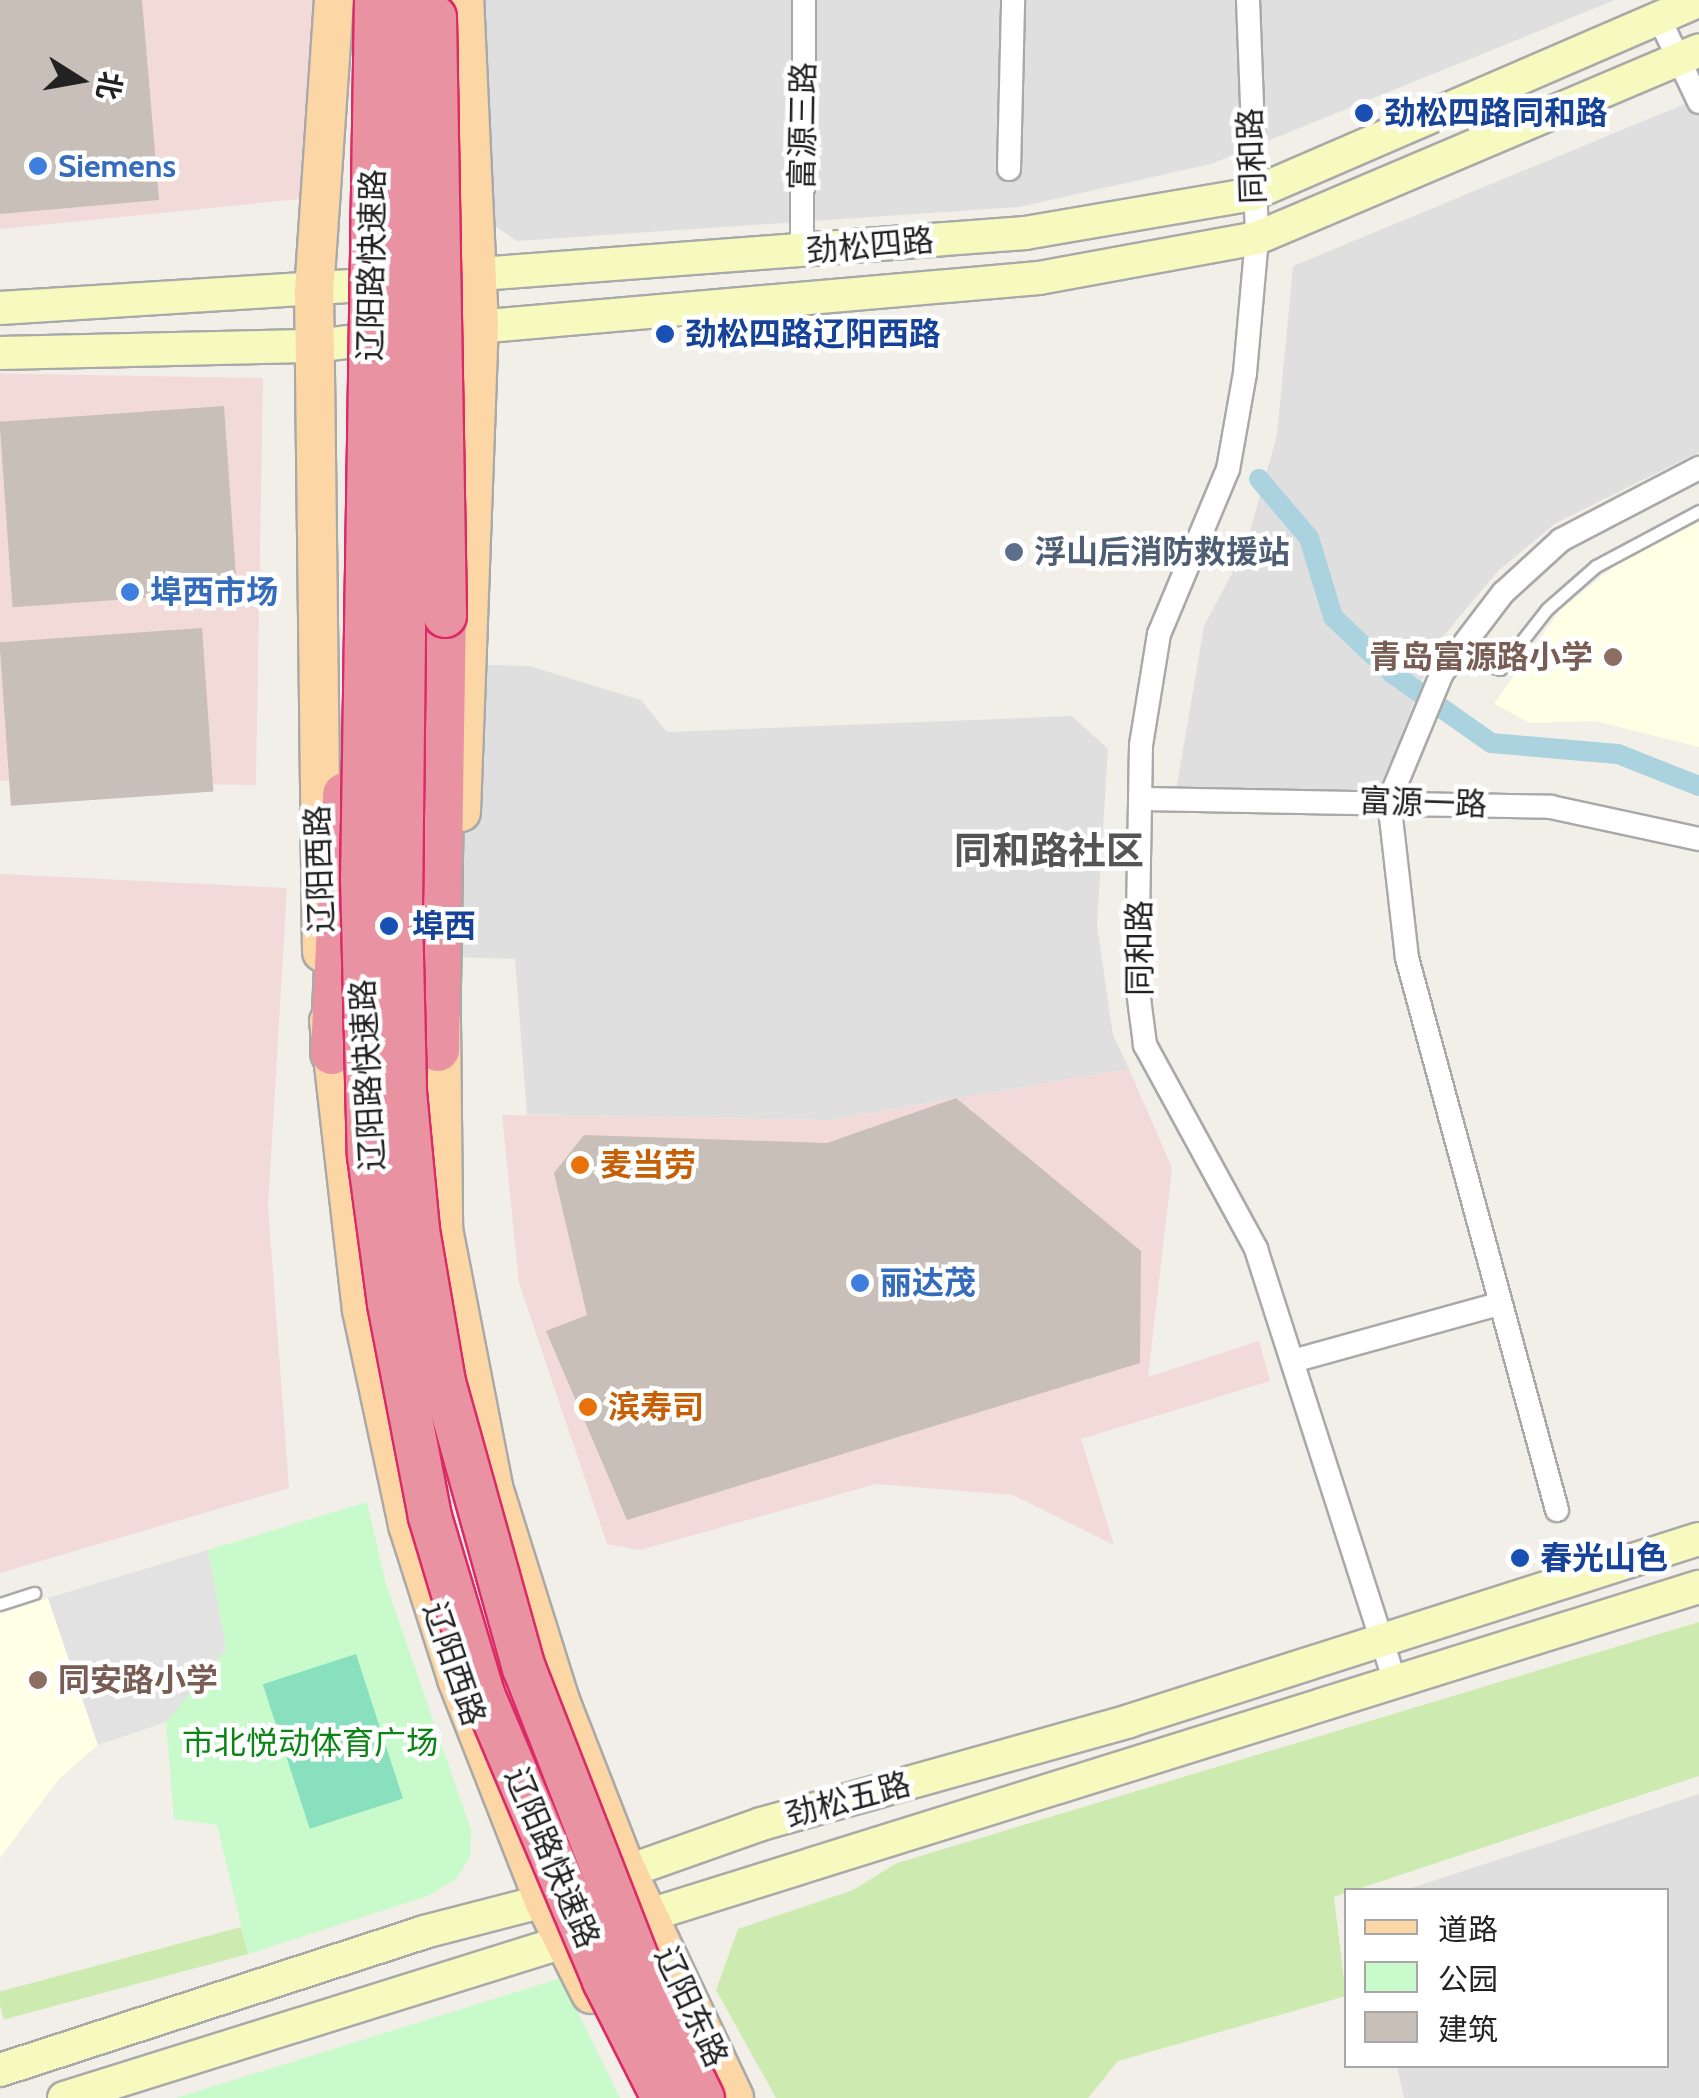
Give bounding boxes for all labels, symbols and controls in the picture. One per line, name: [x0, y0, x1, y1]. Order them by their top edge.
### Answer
north arrow: [30, 30, 130, 130]
street label: 富源三路: [783, 62, 823, 190]
text: 北: [90, 69, 129, 103]
place label: 劲松四路同和路: [1384, 94, 1608, 132]
marker: 劲松四路同和路: [1353, 102, 1375, 124]
street label: 同和路: [1231, 107, 1273, 205]
place label: Siemens: [58, 147, 176, 185]
marker: Siemens: [27, 155, 49, 177]
street label: 辽阳路快速路: [351, 169, 393, 361]
street label: 劲松四路: [805, 221, 935, 271]
place label: 劲松四路辽阳西路: [685, 315, 941, 353]
marker: 劲松四路辽阳西路: [654, 323, 676, 345]
place label: 浮山后消防救援站: [1034, 533, 1290, 571]
marker: 浮山后消防救援站: [1003, 541, 1025, 563]
place label: 埠西市场: [150, 573, 278, 611]
marker: 埠西市场: [119, 581, 141, 603]
place label: 青岛富源路小学: [1369, 638, 1593, 676]
marker: 青岛富源路小学: [1602, 646, 1624, 668]
street label: 富源一路: [1358, 782, 1488, 824]
street label: 辽阳西路: [299, 804, 341, 934]
district label: 同和路社区: [954, 828, 1144, 874]
street label: 同和路: [1121, 900, 1159, 996]
place label: 埠西: [412, 907, 476, 945]
marker: 埠西: [376, 913, 402, 939]
street label: 辽阳路快速路: [344, 978, 392, 1172]
place label: 麦当劳: [600, 1146, 696, 1184]
marker: 麦当劳: [569, 1154, 591, 1176]
place label: 丽达茂: [880, 1264, 976, 1302]
marker: 丽达茂: [849, 1272, 871, 1294]
place label: 滨寿司: [608, 1388, 704, 1426]
marker: 滨寿司: [577, 1396, 599, 1418]
place label: 春光山色: [1540, 1539, 1668, 1577]
marker: 春光山色: [1509, 1547, 1531, 1569]
street label: 辽阳西路: [415, 1597, 493, 1731]
place label: 同安路小学: [58, 1661, 218, 1699]
marker: 同安路小学: [27, 1669, 49, 1691]
park label: 市北悦动体育广场: [182, 1724, 438, 1762]
street label: 辽阳路快速路: [497, 1762, 607, 1954]
street label: 劲松五路: [781, 1765, 915, 1835]
legend: [1344, 1888, 1669, 2068]
text: 道路: [1438, 1911, 1498, 1948]
street label: 辽阳东路: [647, 1941, 735, 2073]
text: 公园: [1438, 1961, 1498, 1998]
text: 建筑: [1438, 2011, 1498, 2048]

